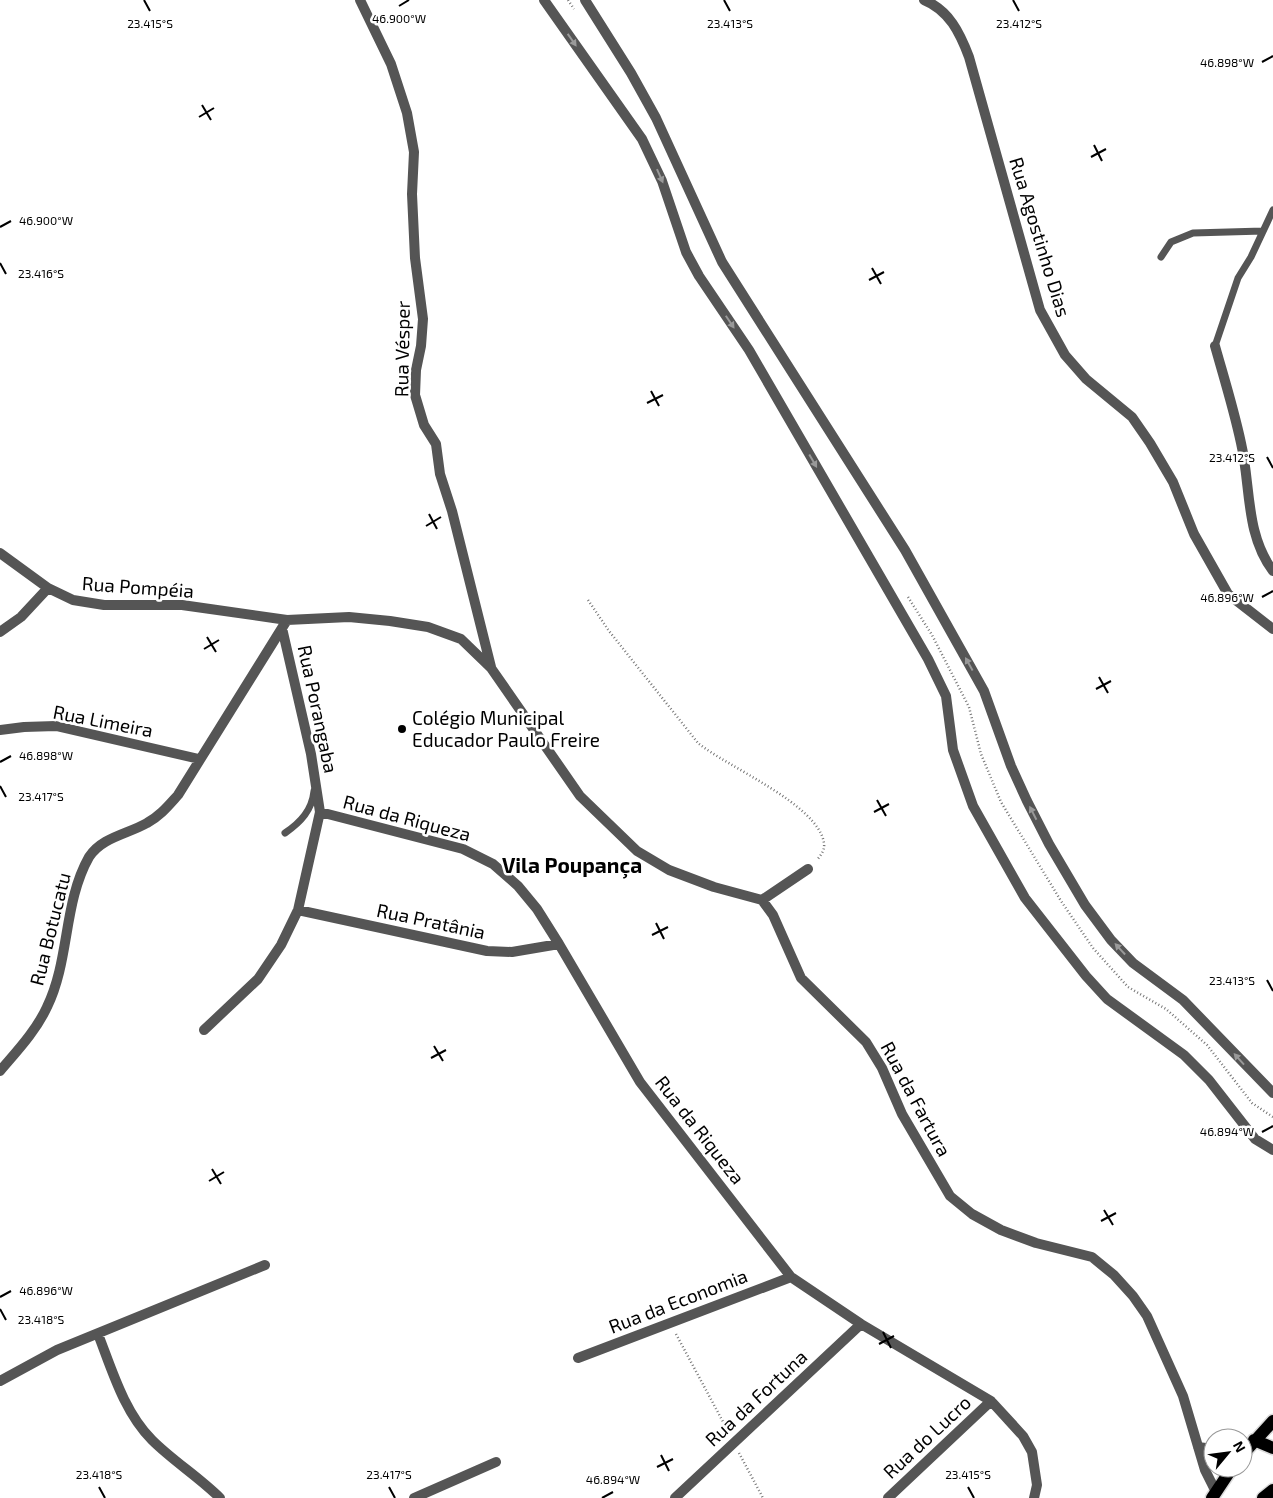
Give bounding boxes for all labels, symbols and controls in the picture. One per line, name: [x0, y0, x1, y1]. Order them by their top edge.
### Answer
text: 46.900°W: [372, 11, 426, 25]
text: 23.415°S: [127, 16, 173, 30]
text: 23.413°S: [707, 16, 753, 30]
text: 23.412°S: [996, 16, 1042, 30]
one-way arrow: [567, 33, 577, 47]
text: 46.898°W: [1200, 55, 1254, 69]
street label: Rua Agostinho Dias: [1005, 154, 1076, 320]
one-way arrow: [656, 169, 664, 183]
text: 46.900°W: [19, 213, 73, 227]
text: 23.416°S: [18, 266, 64, 280]
street label: Rua Vésper: [389, 300, 414, 397]
one-way arrow: [725, 315, 735, 328]
text: 23.412°S: [1209, 450, 1255, 464]
one-way arrow: [808, 455, 817, 468]
street label: Rua Pompéia: [81, 571, 195, 602]
text: 46.896°W: [1200, 590, 1254, 604]
street label: Rua Porangaba: [294, 643, 343, 775]
one-way arrow: [965, 656, 973, 671]
street label: Rua Limeira: [51, 700, 155, 741]
place label: Colégio Municipal Educador Paulo Freire: [412, 706, 600, 751]
marker: Colégio Municipal Educador Paulo Freire: [396, 723, 408, 735]
text: 46.898°W: [19, 748, 73, 762]
text: 23.417°S: [18, 789, 64, 803]
street label: Rua da Riqueza: [341, 789, 473, 846]
one-way arrow: [1029, 805, 1037, 820]
district label: Vila Poupança: [502, 852, 642, 879]
street label: Rua Botucatu: [24, 870, 75, 988]
street label: Rua Pratânia: [375, 898, 487, 943]
one-way arrow: [1114, 944, 1126, 956]
text: 23.413°S: [1209, 973, 1255, 987]
street label: Rua da Fartura: [877, 1037, 956, 1160]
one-way arrow: [1233, 1053, 1245, 1065]
street label: Rua da Riqueza: [651, 1071, 750, 1188]
text: 46.894°W: [1200, 1124, 1254, 1138]
street label: Rua da Economia: [605, 1263, 751, 1338]
text: 46.896°W: [19, 1283, 73, 1297]
text: 23.418°S: [18, 1312, 65, 1326]
street label: Rua da Fortuna: [700, 1345, 811, 1451]
street label: Rua do Lucro: [878, 1390, 975, 1483]
north arrow: [1203, 1428, 1253, 1478]
text: N: [1230, 1438, 1250, 1455]
text: 23.418°S: [76, 1467, 123, 1481]
text: 23.417°S: [366, 1467, 412, 1481]
text: 23.415°S: [945, 1467, 991, 1481]
text: 46.894°W: [586, 1472, 640, 1486]

